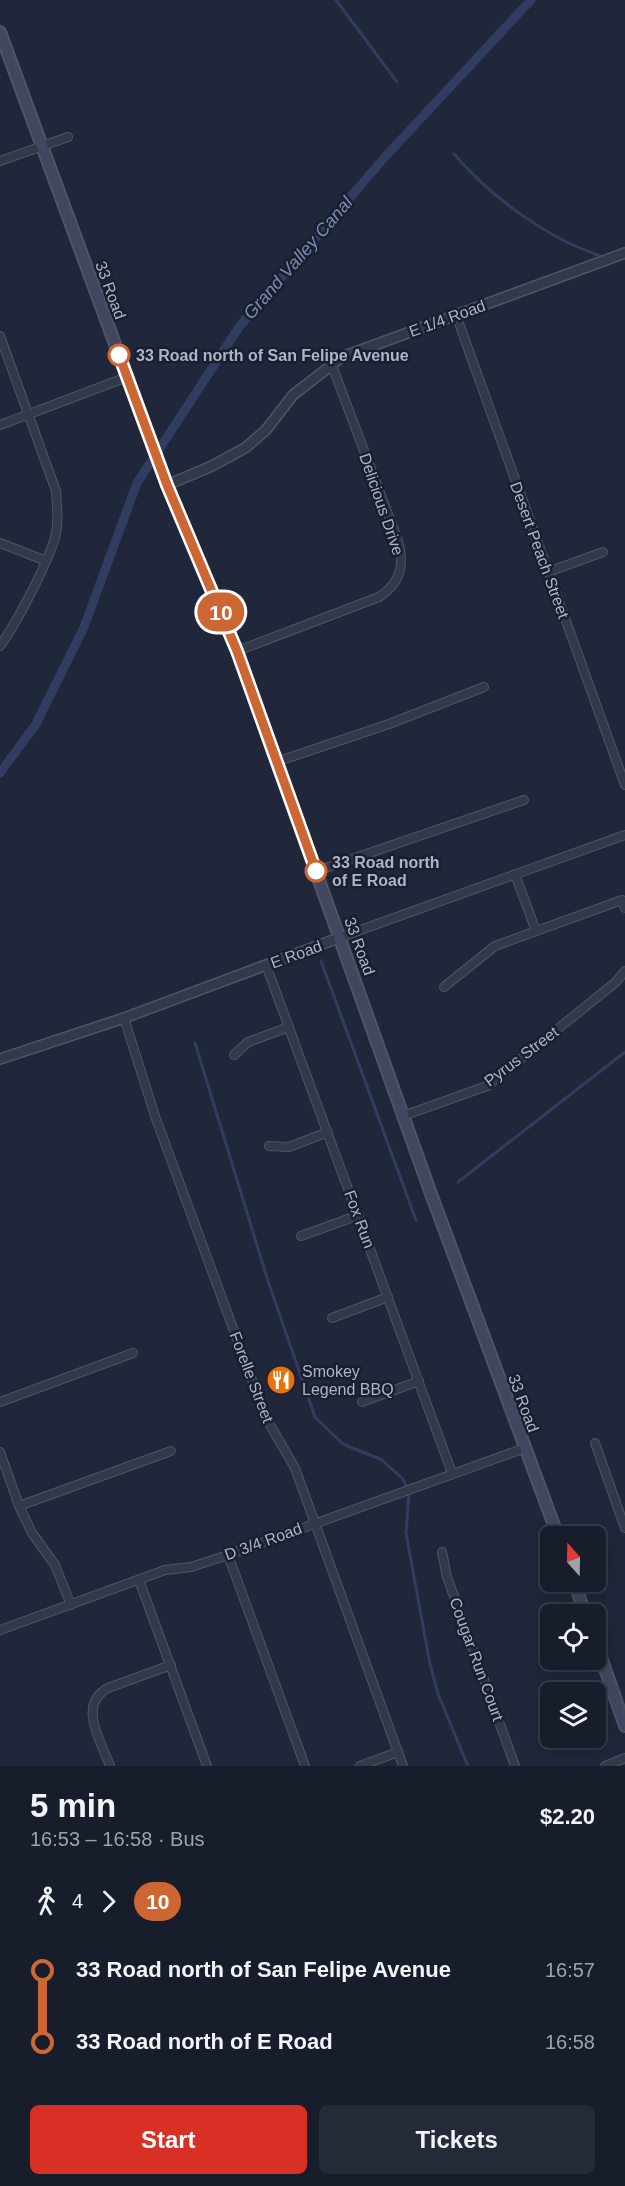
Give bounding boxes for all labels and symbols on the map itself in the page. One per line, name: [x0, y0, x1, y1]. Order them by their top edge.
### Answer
water label: Grand Valley Canal: [239, 192, 357, 323]
street label: 33 Road: [92, 259, 129, 322]
street label: E 1/4 Road: [407, 297, 488, 340]
marker: 33 Road north of San Felipe Avenue: [108, 344, 130, 366]
place label: 33 Road north of San Felipe Avenue: [136, 347, 409, 364]
street label: Delicious Drive: [356, 451, 407, 557]
street label: Desert Peach Street: [507, 480, 572, 621]
line badge: 10: [194, 592, 248, 632]
place label: 33 Road north of E Road: [332, 854, 440, 889]
marker: 33 Road north of E Road: [305, 860, 327, 882]
street label: 33 Road: [341, 915, 378, 978]
street label: E Road: [268, 937, 324, 972]
street label: Pyrus Street: [481, 1023, 562, 1090]
street label: Fox Run: [341, 1188, 378, 1250]
street label: Forelle Street: [226, 1329, 277, 1426]
place label: Smokey Legend BBQ: [302, 1363, 394, 1398]
restaurant icon: Smokey Legend BBQ: [265, 1364, 297, 1396]
street label: 33 Road: [505, 1372, 542, 1435]
street label: D 3/4 Road: [222, 1520, 304, 1563]
north arrow: [540, 1526, 606, 1592]
street label: Cougar Run Court: [446, 1595, 507, 1724]

